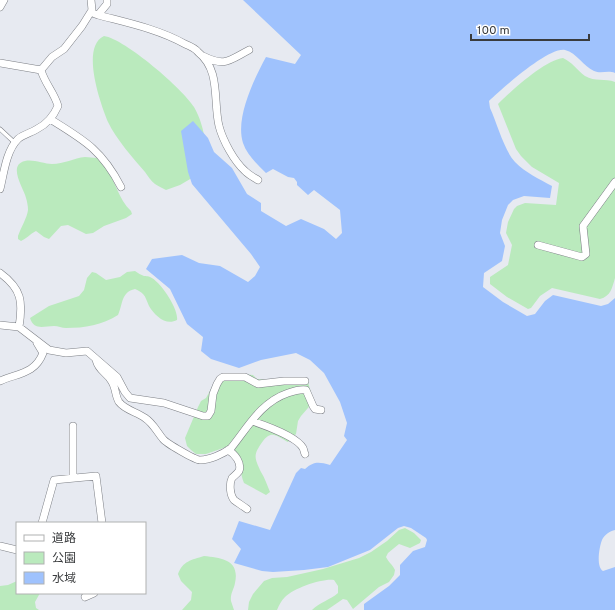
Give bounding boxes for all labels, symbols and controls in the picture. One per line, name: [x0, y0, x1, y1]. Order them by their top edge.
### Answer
scale bar: [471, 16, 589, 42]
text: 100 m: [477, 23, 510, 39]
legend: [16, 522, 146, 594]
text: 道路: [52, 531, 76, 547]
text: 公園: [52, 551, 76, 567]
text: 水域: [52, 571, 76, 587]

